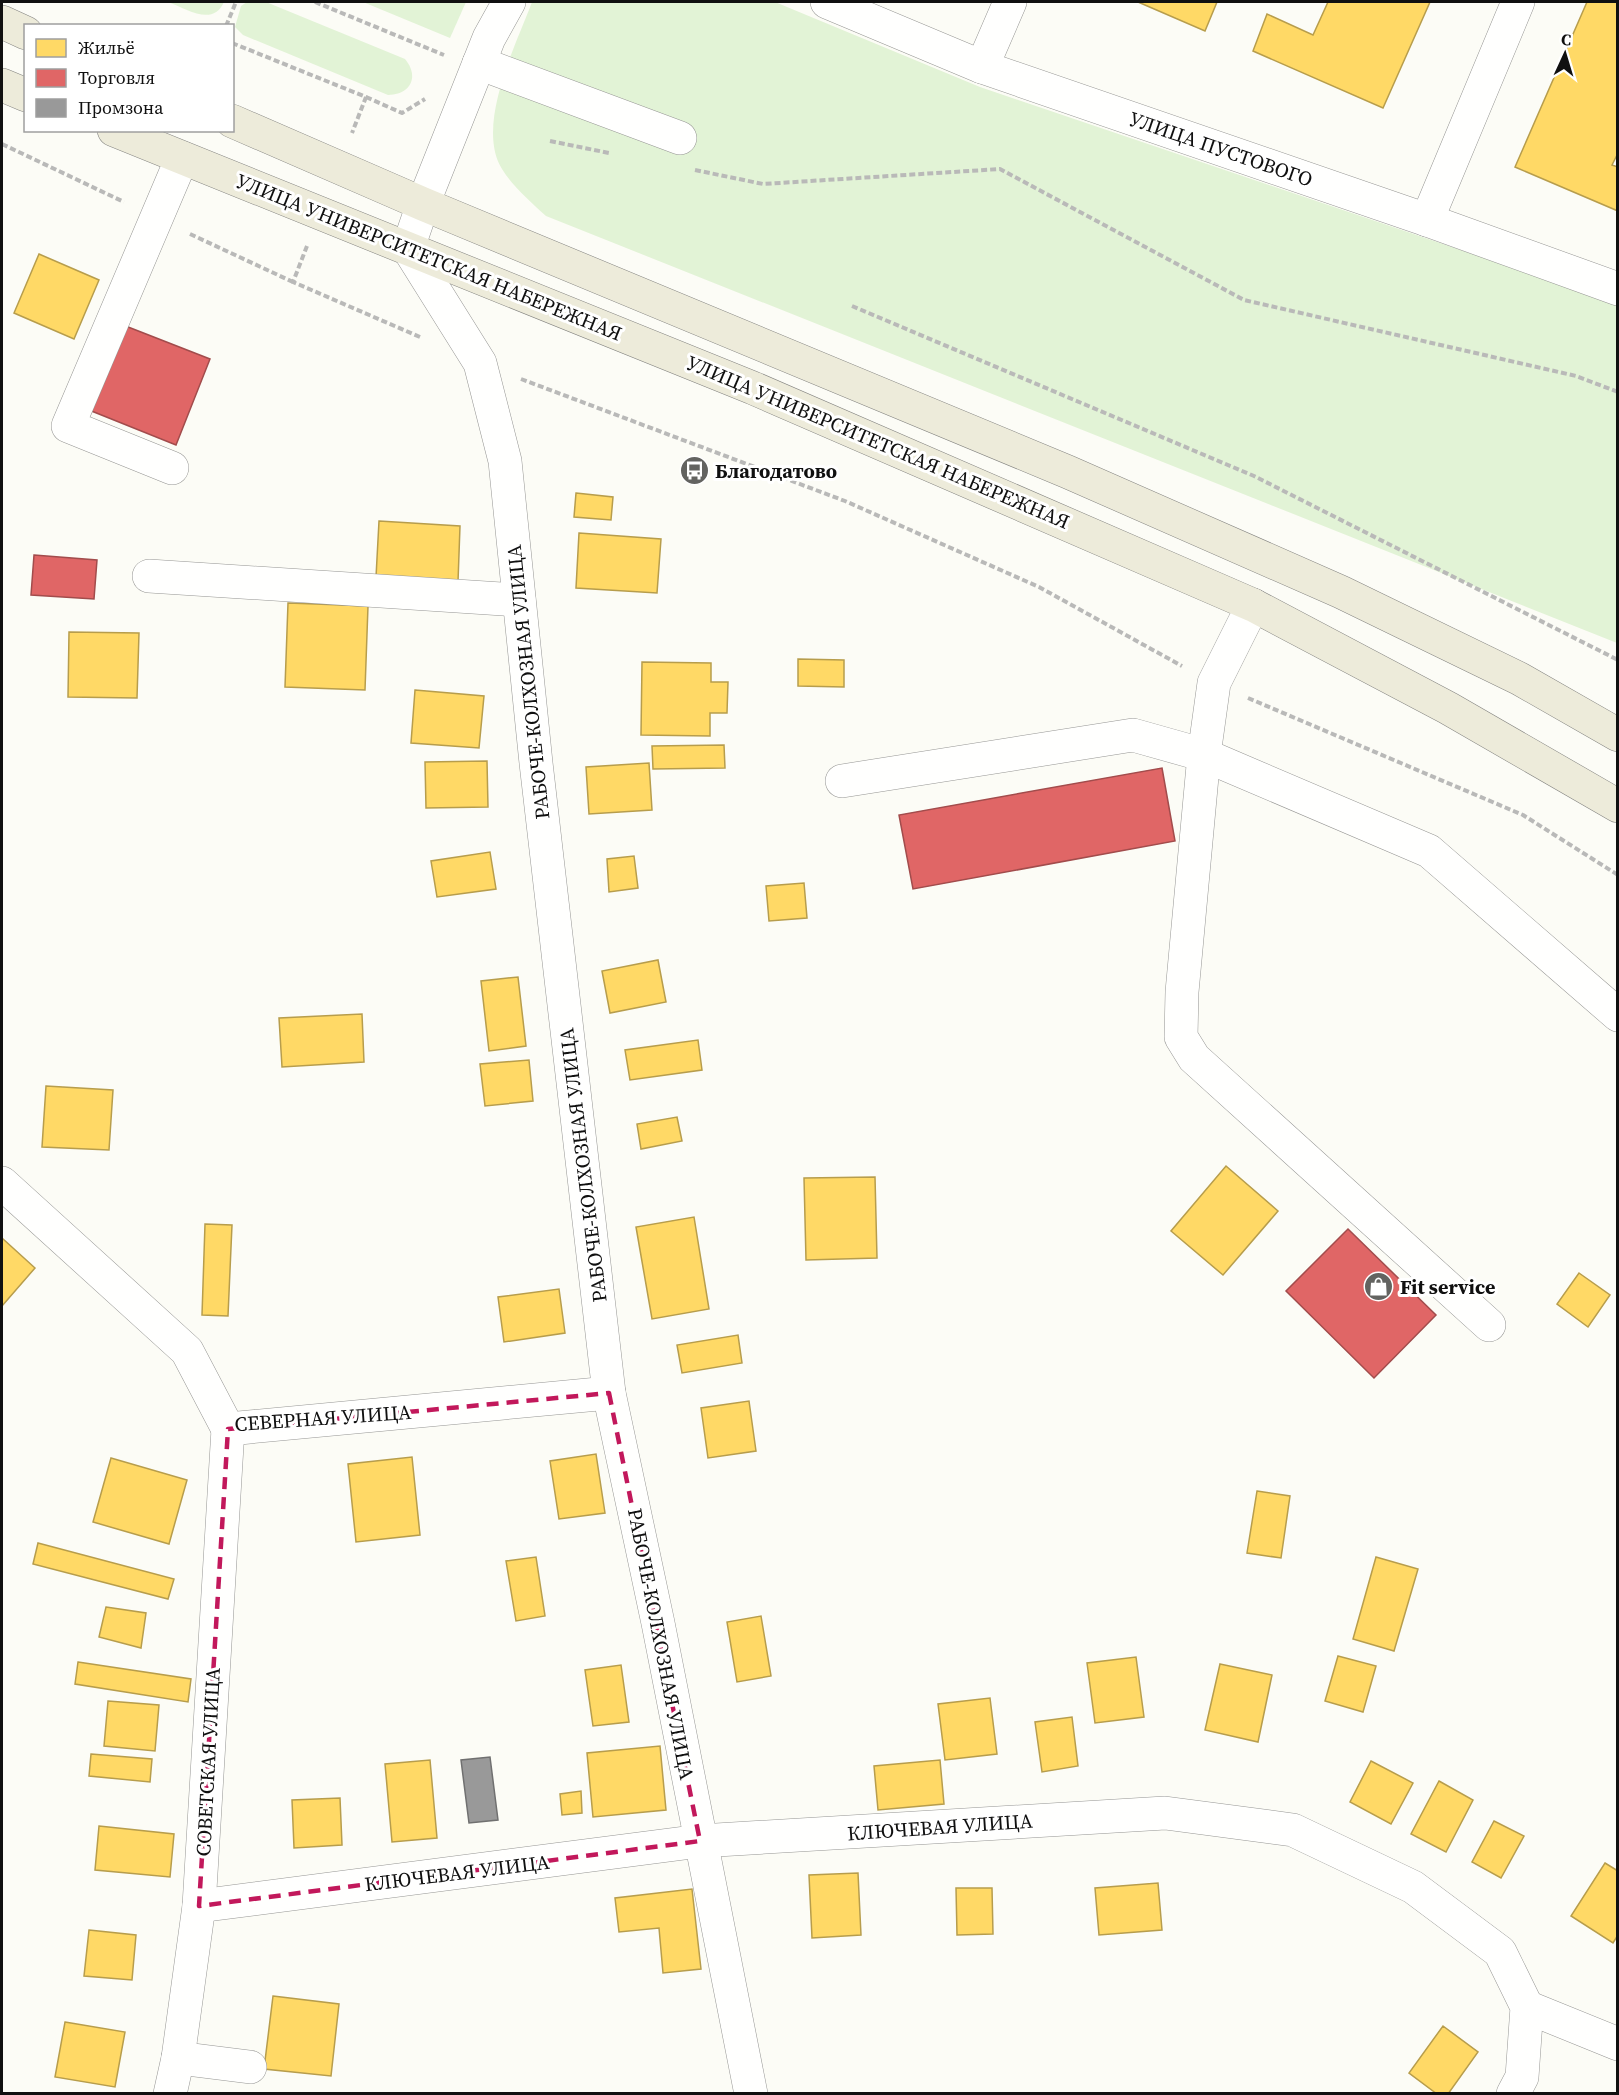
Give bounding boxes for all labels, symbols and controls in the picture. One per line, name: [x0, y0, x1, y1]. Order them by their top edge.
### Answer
legend: [24, 24, 234, 132]
north arrow: [1535, 24, 1595, 84]
text: С: [1560, 28, 1572, 50]
text: Жильё: [78, 35, 135, 60]
text: Торговля: [78, 65, 155, 90]
text: Промзона: [78, 95, 164, 120]
street label: УЛИЦА ПУСТОВОГО: [1126, 104, 1316, 194]
street label: УЛИЦА УНИВЕРСИТЕТСКАЯ НАБЕРЕЖНАЯ: [232, 167, 626, 348]
street label: УЛИЦА УНИВЕРСИТЕТСКАЯ НАБЕРЕЖНАЯ: [682, 348, 1074, 536]
bus stop icon: Благодатово: [678, 455, 710, 487]
place label: Благодатово: [715, 457, 837, 485]
street label: РАБОЧЕ-КОЛХОЗНАЯ УЛИЦА: [500, 543, 556, 821]
street label: РАБОЧЕ-КОЛХОЗНАЯ УЛИЦА: [552, 1026, 614, 1304]
shop icon: Fit service: [1363, 1271, 1395, 1303]
place label: Fit service: [1400, 1273, 1495, 1301]
street label: СЕВЕРНАЯ УЛИЦА: [234, 1398, 413, 1438]
street label: РАБОЧЕ-КОЛХОЗНАЯ УЛИЦА: [621, 1506, 701, 1783]
street label: СОВЕТСКАЯ УЛИЦА: [189, 1666, 227, 1857]
street label: КЛЮЧЕВАЯ УЛИЦА: [846, 1807, 1034, 1847]
street label: КЛЮЧЕВАЯ УЛИЦА: [363, 1848, 552, 1898]

